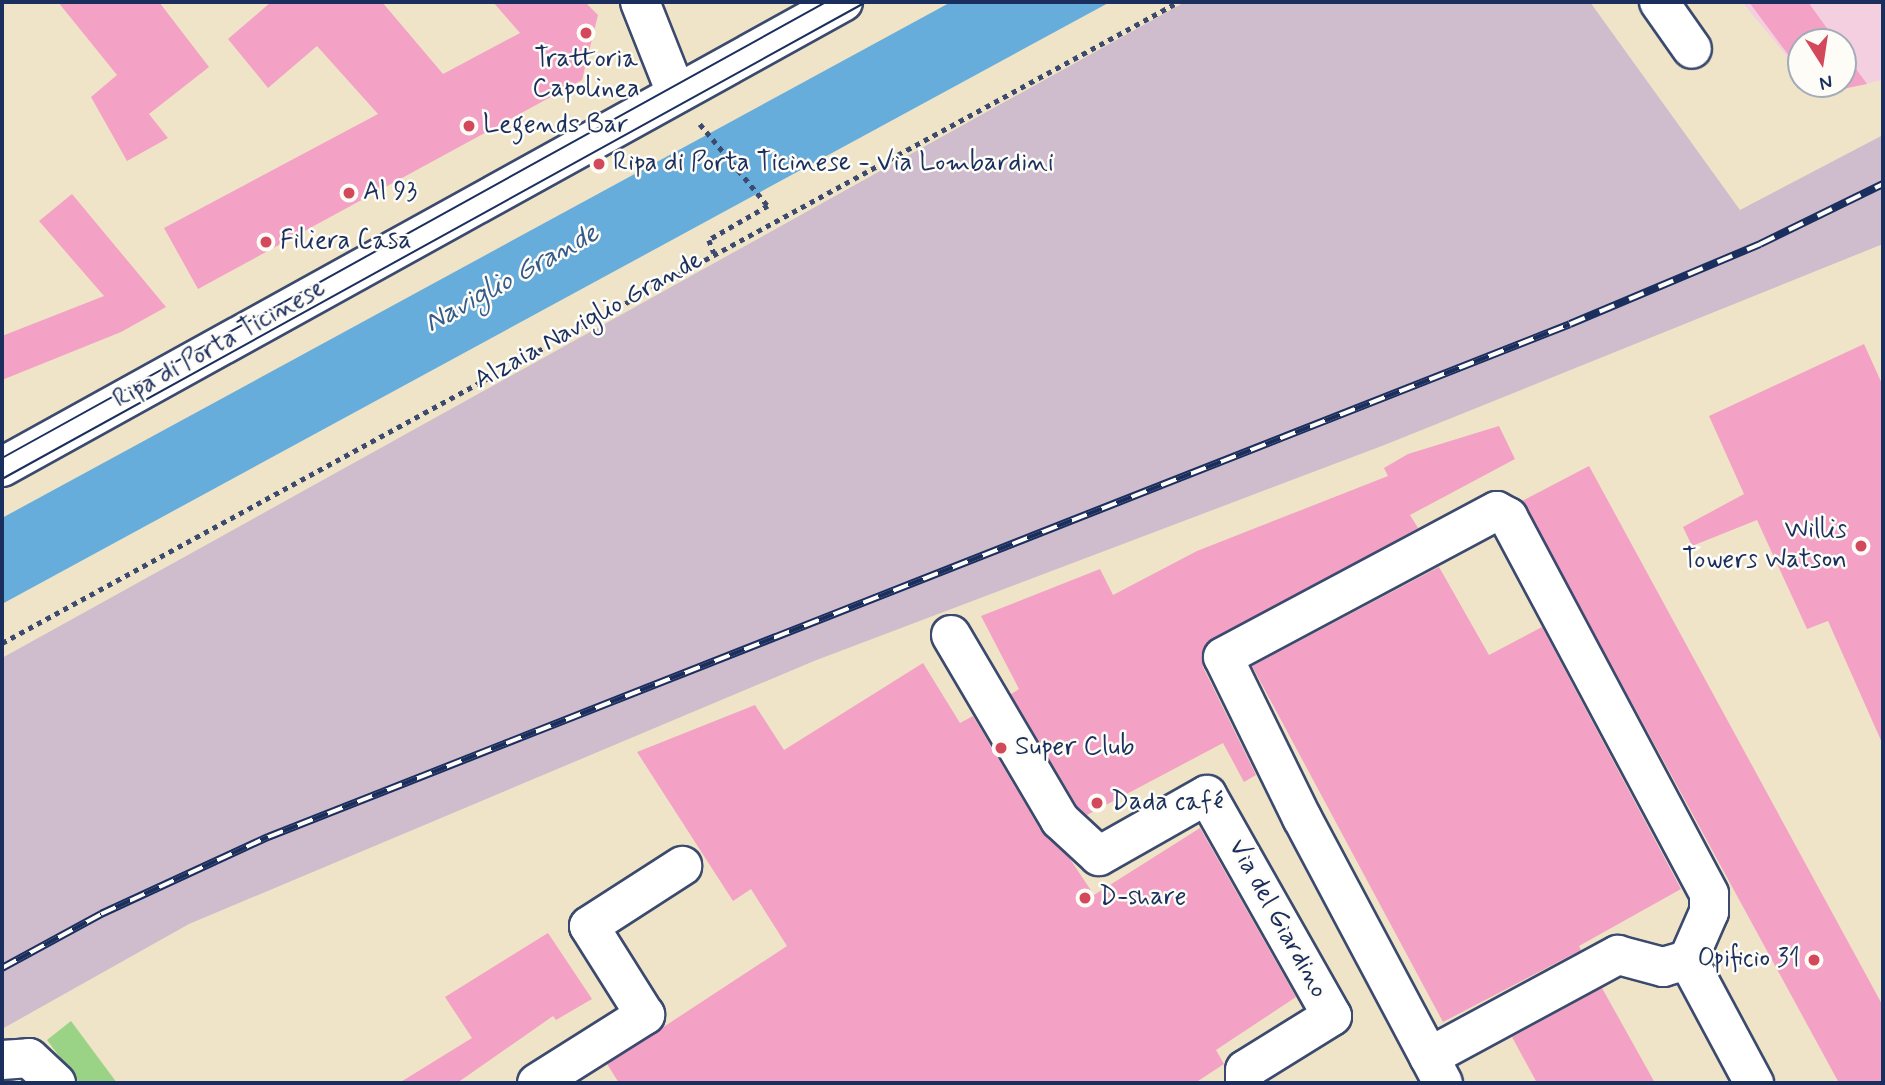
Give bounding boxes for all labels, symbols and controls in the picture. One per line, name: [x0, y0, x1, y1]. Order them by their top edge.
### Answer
marker: Trattoria Capolinea: [578, 25, 594, 41]
north arrow: [1787, 28, 1857, 98]
place label: Trattoria Capolinea: [532, 44, 640, 106]
text: N: [1817, 69, 1835, 96]
place label: Legends Bar: [483, 110, 627, 142]
marker: Legends Bar: [461, 118, 477, 134]
place label: Ripa di Porta Ticinese - Via Lombardini: [613, 148, 1050, 180]
marker: Ripa di Porta Ticinese - Via Lombardini: [591, 156, 607, 172]
place label: Al 93: [363, 177, 417, 209]
marker: Al 93: [341, 185, 357, 201]
water label: Naviglio Grande: [418, 217, 606, 341]
place label: Filiera Casa: [280, 226, 414, 258]
marker: Filiera Casa: [258, 234, 274, 250]
street label: Alzaia Naviglio Grande: [468, 245, 710, 397]
street label: Ripa di Porta Ticinese: [110, 275, 330, 415]
place label: Willis Towers Watson: [1685, 515, 1847, 576]
marker: Willis Towers Watson: [1853, 538, 1869, 554]
place label: Super Club: [1015, 732, 1134, 764]
marker: Super Club: [993, 740, 1009, 756]
place label: Dada café: [1111, 787, 1222, 819]
marker: Dada café: [1089, 795, 1105, 811]
street label: Via del Giardino: [1222, 837, 1332, 1001]
place label: D-share: [1099, 882, 1187, 914]
marker: D-share: [1077, 890, 1093, 906]
place label: Opificio 31: [1697, 944, 1800, 976]
marker: Opificio 31: [1806, 952, 1822, 968]

